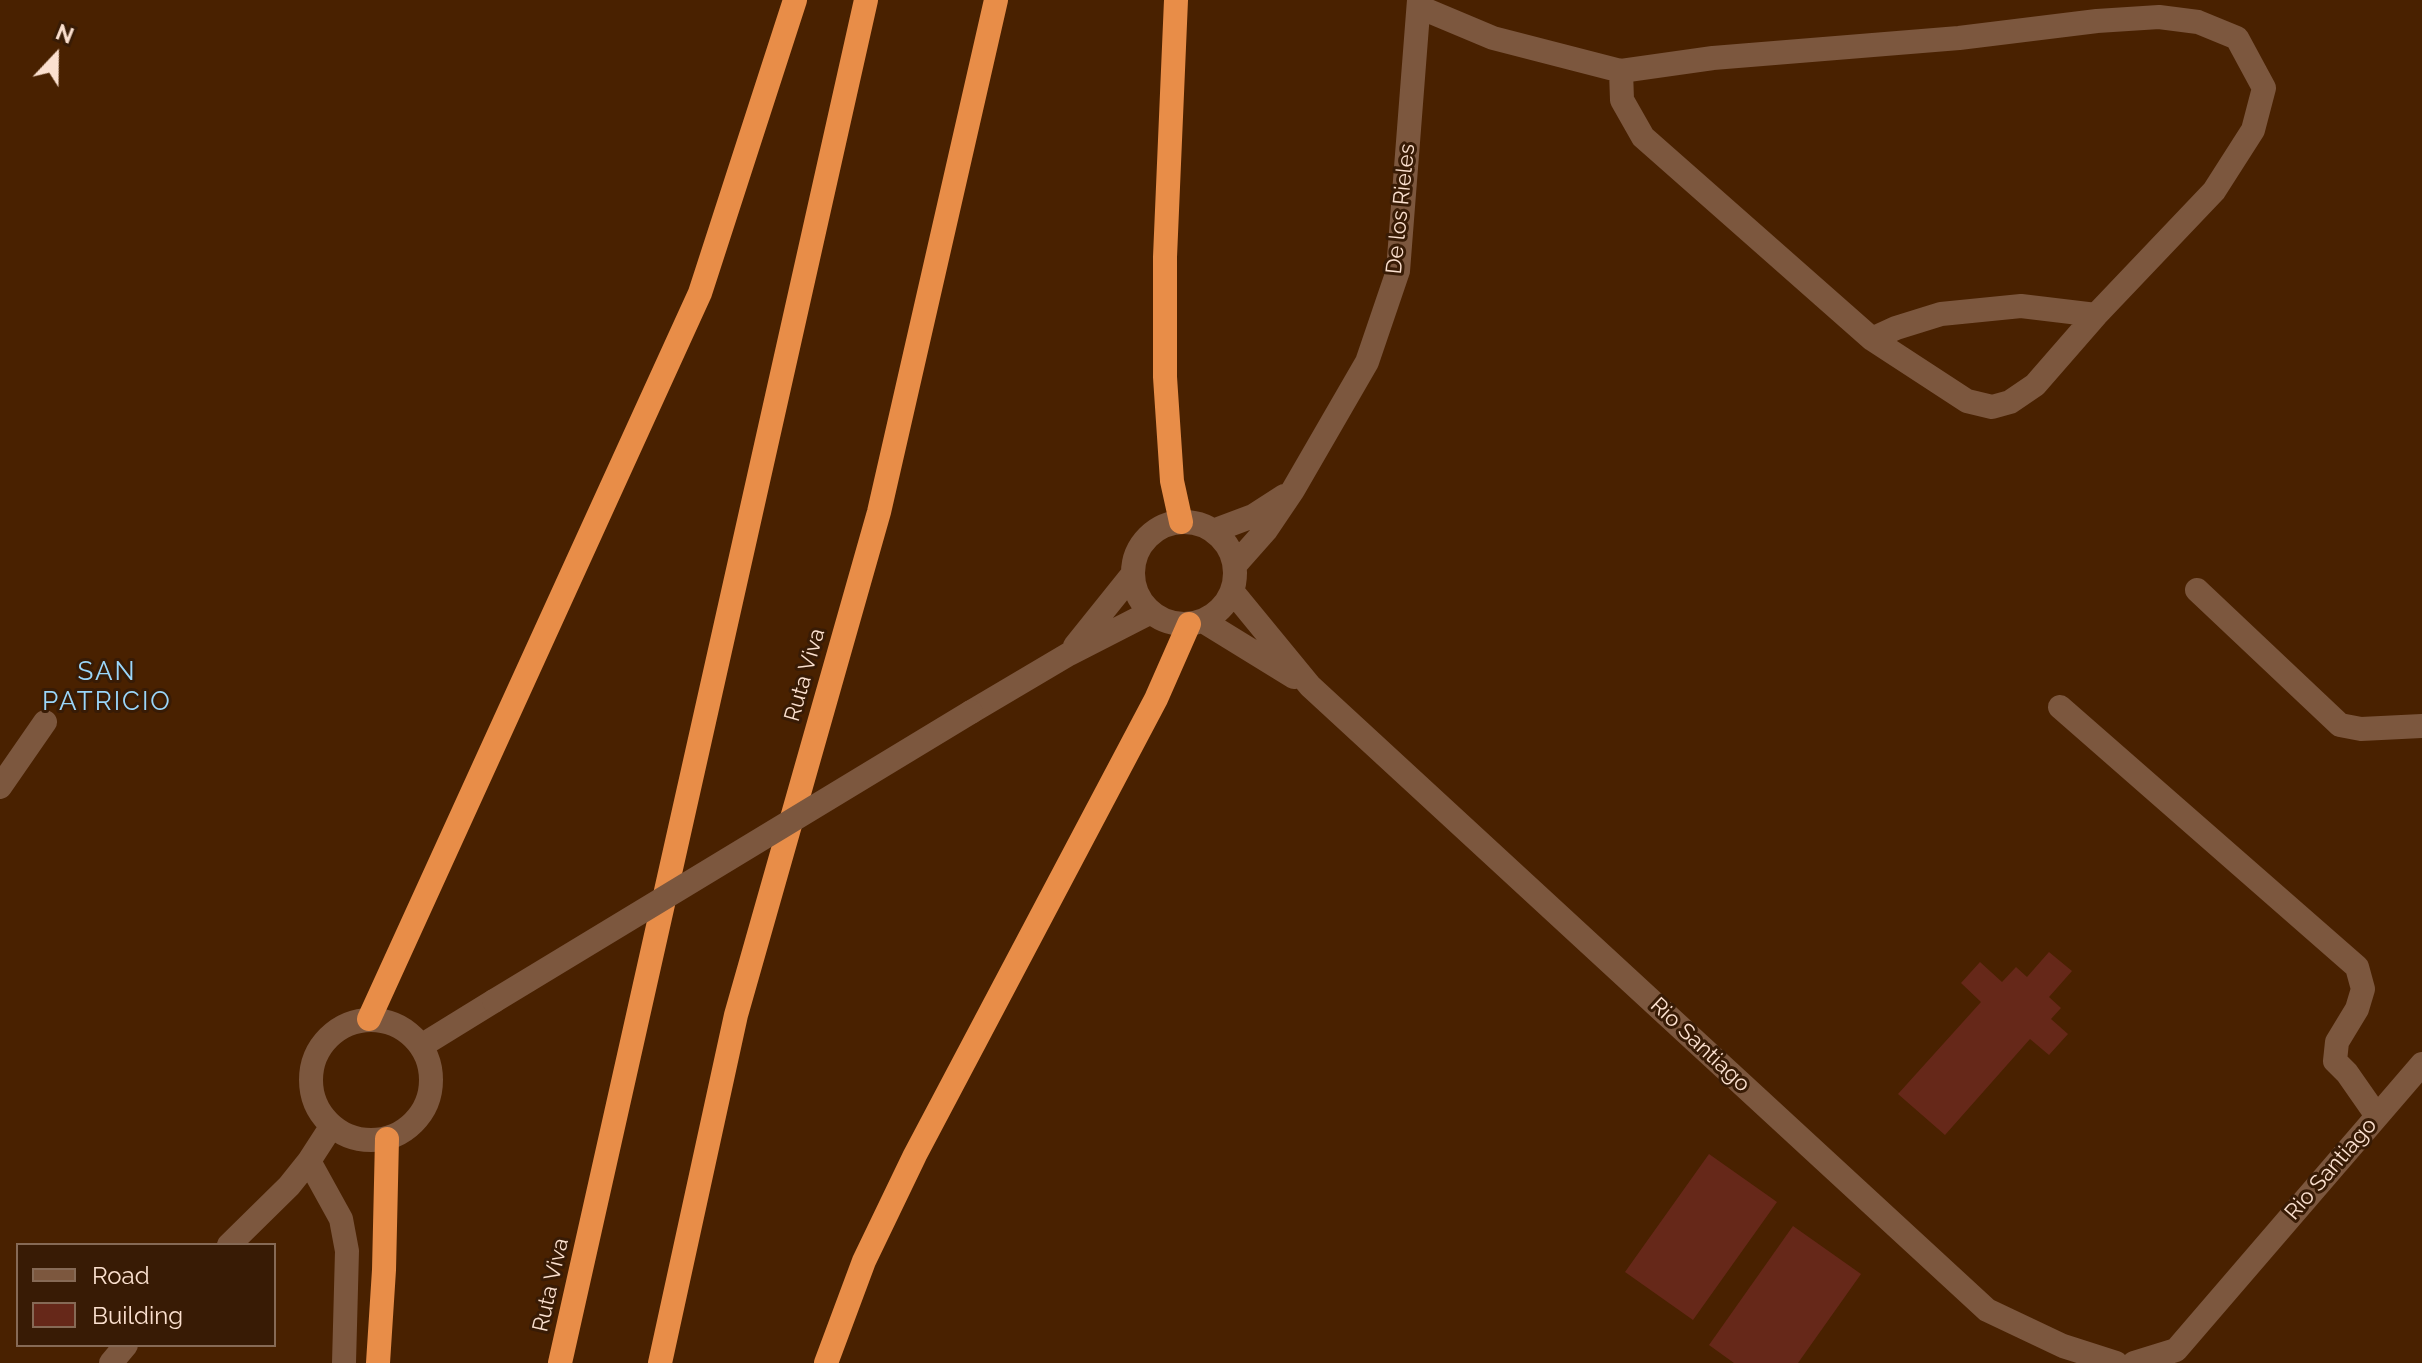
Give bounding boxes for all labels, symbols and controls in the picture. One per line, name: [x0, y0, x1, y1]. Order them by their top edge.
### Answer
north arrow: [16, 16, 96, 96]
text: N: [52, 19, 78, 49]
street label: De los Rieles: [1381, 142, 1421, 276]
street label: Ruta Viva: [779, 626, 831, 724]
district label: SAN PATRICIO: [42, 656, 172, 718]
street label: Rio Santiago: [1645, 992, 1755, 1098]
street label: Rio Santiago: [2279, 1113, 2383, 1225]
street label: Ruta Viva: [527, 1236, 575, 1334]
legend: [16, 1243, 276, 1347]
text: Road: [92, 1261, 150, 1290]
text: Building: [92, 1301, 183, 1330]

